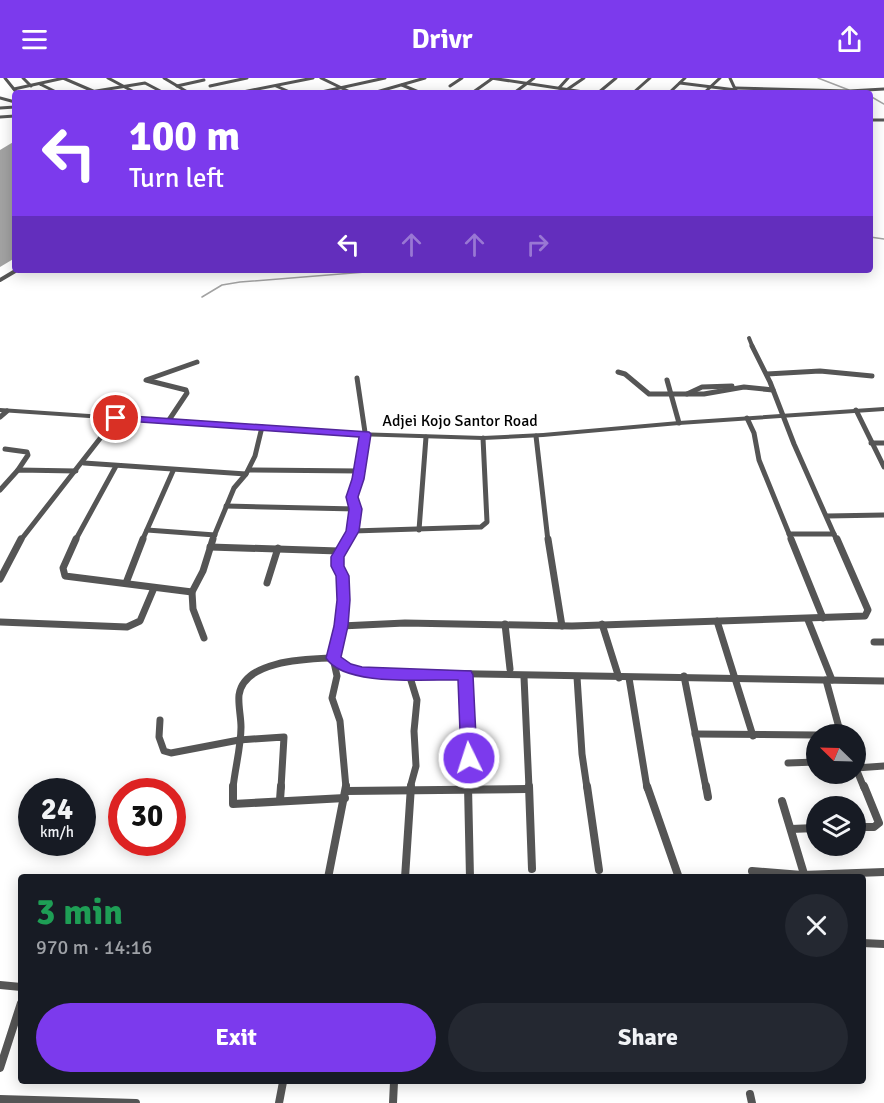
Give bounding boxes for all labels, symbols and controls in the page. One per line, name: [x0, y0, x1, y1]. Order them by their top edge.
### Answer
icon: menu: [18, 23, 51, 56]
text: Drivr: [412, 23, 472, 56]
icon: share: [833, 23, 866, 56]
text: 100 m: [129, 111, 240, 162]
icon: left: [30, 114, 108, 192]
text: Turn left: [129, 162, 224, 195]
icon: left: [332, 228, 365, 261]
icon: ahead: [395, 228, 428, 261]
icon: ahead: [458, 228, 491, 261]
icon: right: [521, 228, 554, 261]
pin: [90, 392, 141, 443]
icon: arrive: [99, 401, 132, 434]
street label: Adjei Kojo Santor Road: [382, 411, 538, 431]
north arrow: [806, 724, 866, 784]
map controls: [806, 724, 866, 856]
position arrow: [437, 726, 501, 790]
speed limit sign: 30: [108, 778, 186, 856]
text: 24: [41, 791, 73, 828]
button: layers: [806, 796, 866, 856]
text: km/h: [40, 823, 74, 841]
text: 3 min: [36, 890, 123, 935]
button: close: [785, 894, 848, 957]
text: 970 m · 14:16: [36, 935, 152, 960]
button: Exit: [36, 1003, 436, 1072]
button: Share: [448, 1003, 848, 1072]

